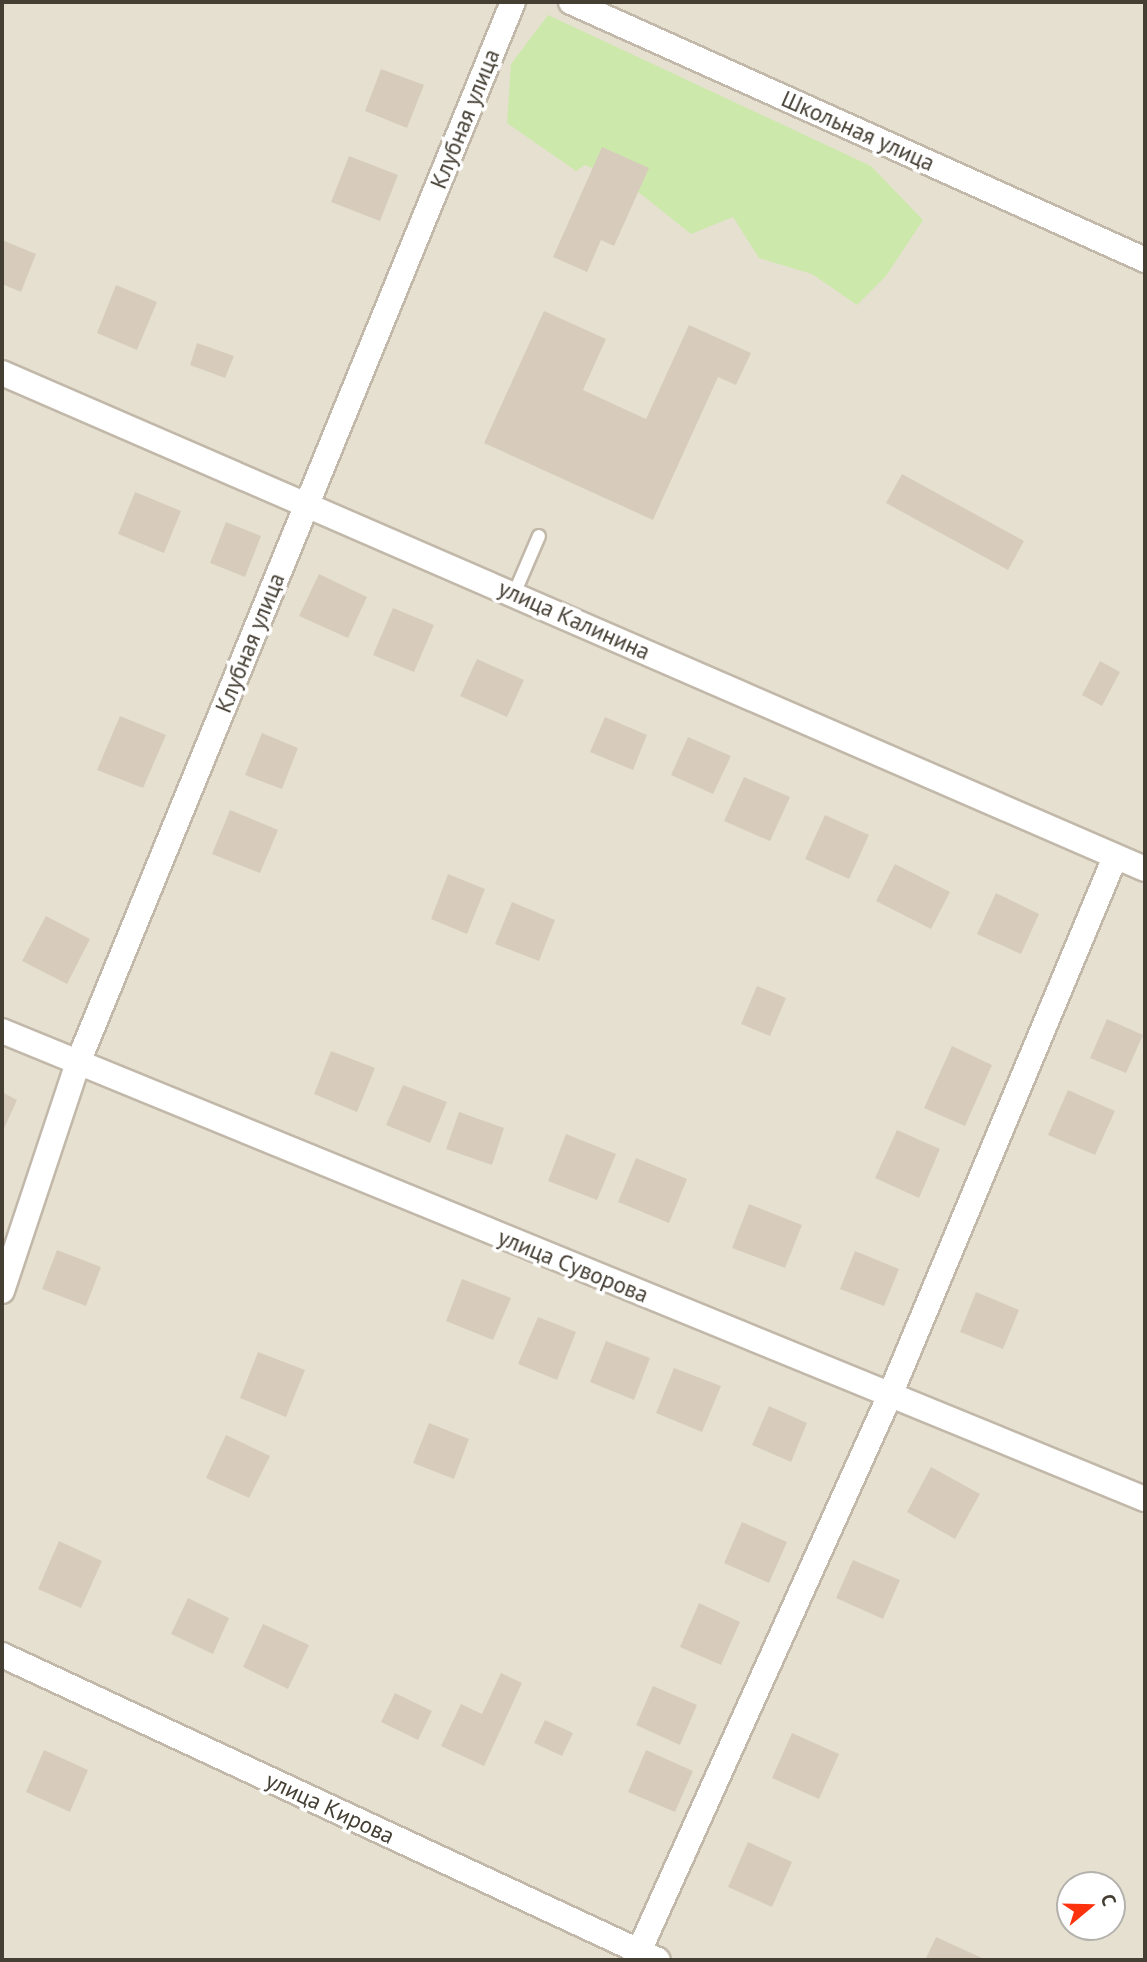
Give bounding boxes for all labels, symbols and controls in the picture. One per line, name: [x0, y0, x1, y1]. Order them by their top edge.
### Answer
street label: Клубная улица: [424, 45, 506, 193]
street label: Школьная улица: [777, 85, 939, 177]
street label: Клубная улица: [209, 569, 291, 717]
street label: улица Калинина: [494, 574, 654, 666]
street label: улица Суворова: [494, 1223, 652, 1309]
street label: улица Кирова: [261, 1766, 399, 1850]
north arrow: [1056, 1871, 1126, 1941]
text: С: [1096, 1891, 1122, 1909]

